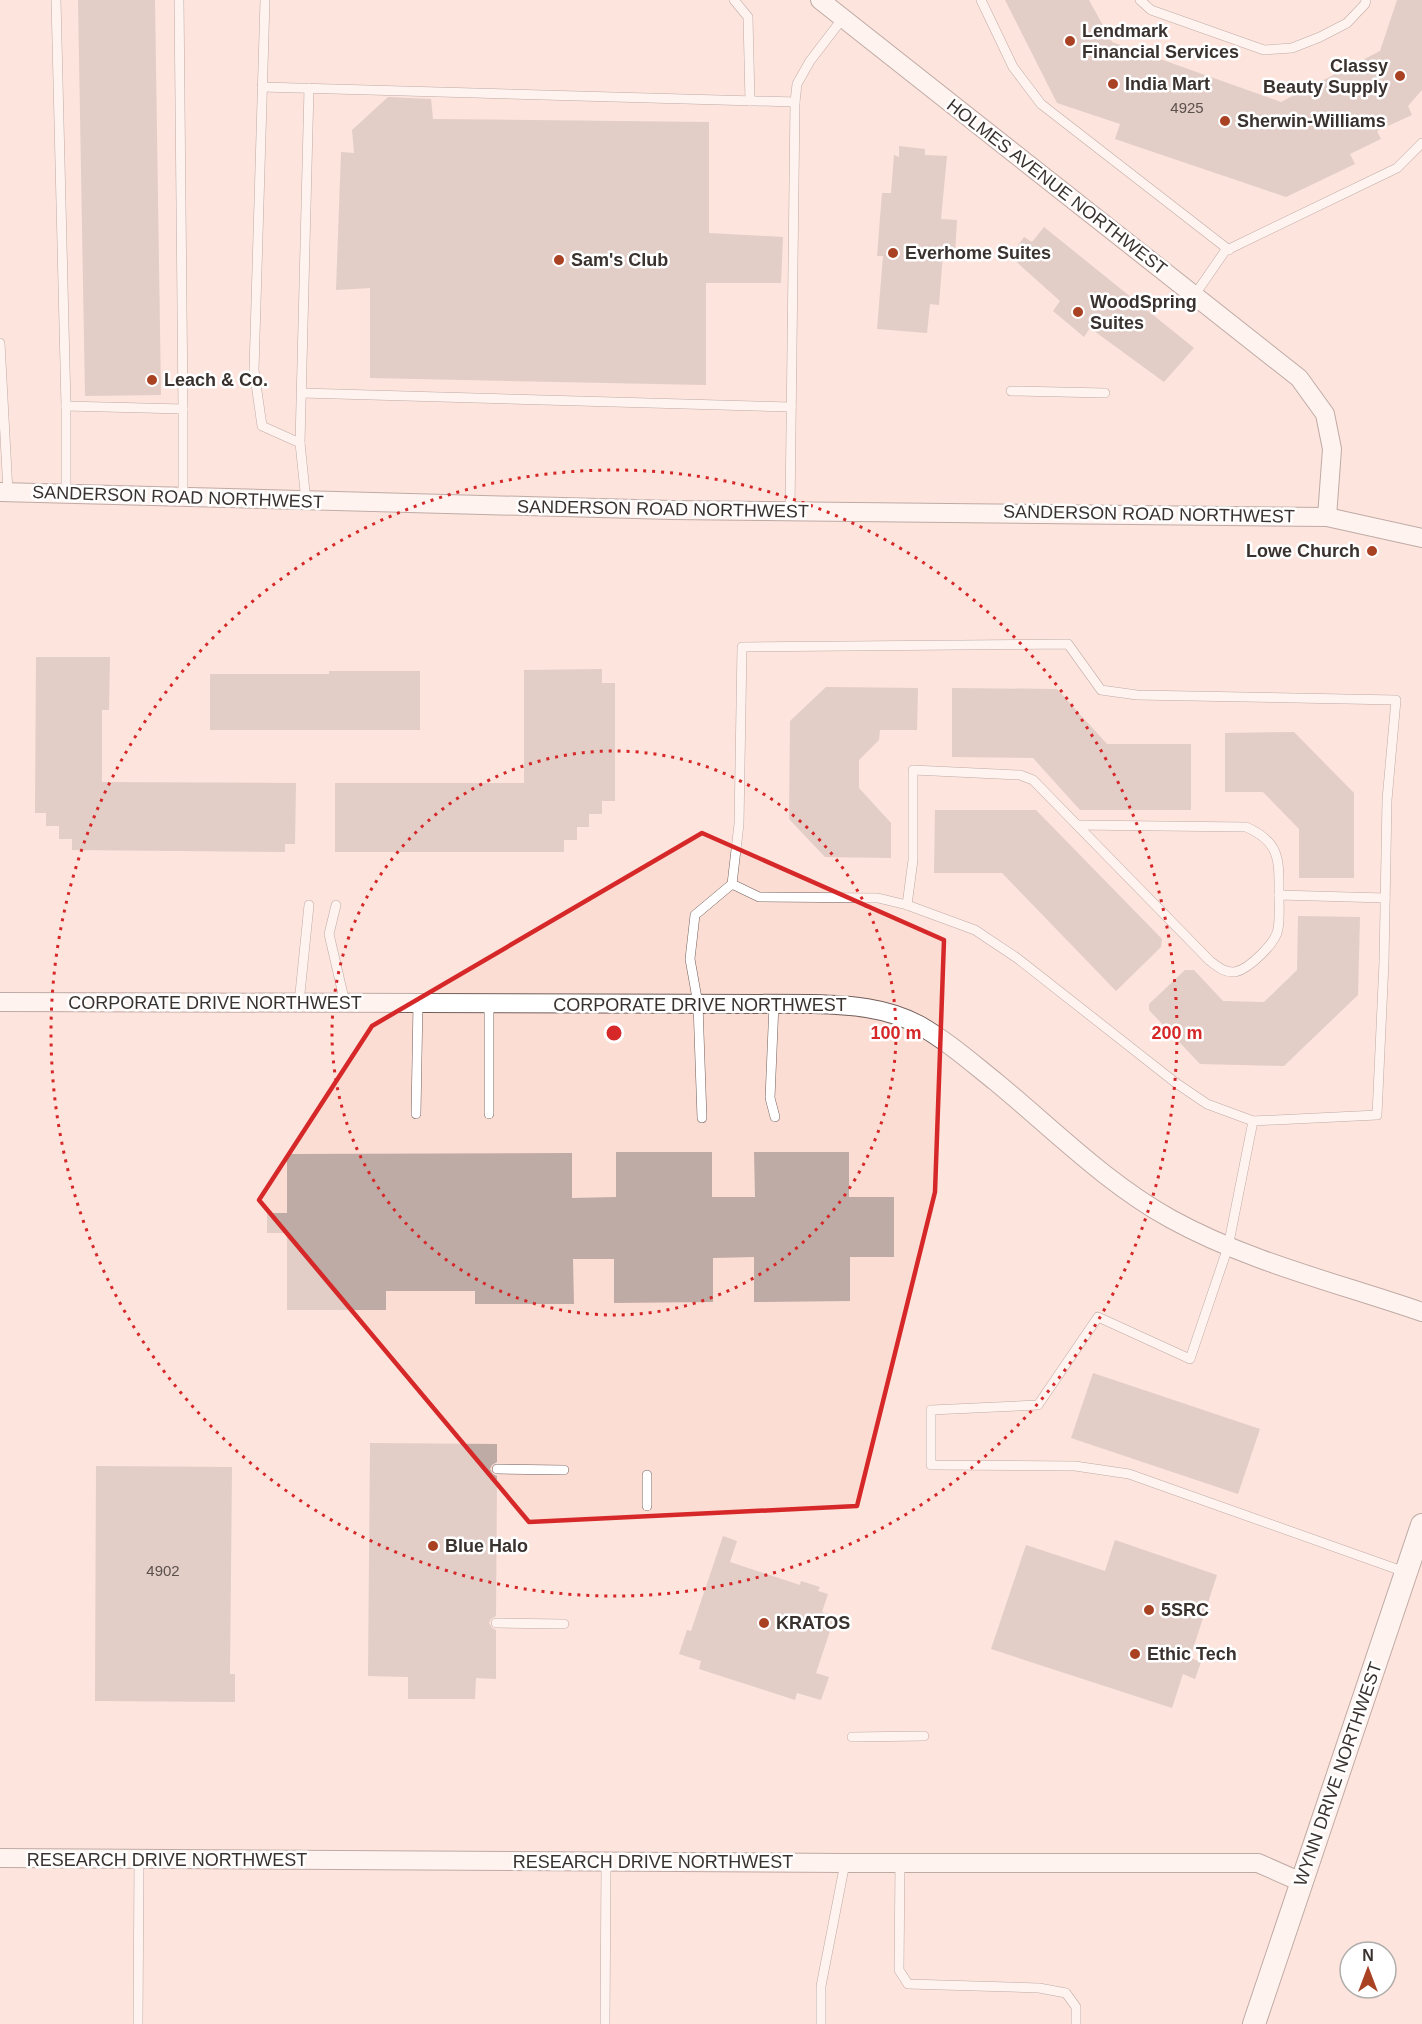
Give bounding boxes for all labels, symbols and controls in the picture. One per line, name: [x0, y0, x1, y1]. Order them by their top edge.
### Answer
place label: Lendmark Financial Services: [1082, 21, 1239, 62]
marker: Lendmark Financial Services: [1063, 34, 1077, 48]
place label: Classy Beauty Supply: [1263, 56, 1388, 97]
marker: Classy Beauty Supply: [1393, 69, 1407, 83]
place label: India Mart: [1125, 74, 1210, 94]
marker: India Mart: [1106, 77, 1120, 91]
street label: HOLMES AVENUE NORTHWEST: [943, 95, 1171, 279]
house number: 4925: [1170, 99, 1204, 116]
place label: Sherwin-Williams: [1237, 111, 1386, 131]
marker: Sherwin-Williams: [1218, 114, 1232, 128]
place label: Everhome Suites: [905, 243, 1051, 263]
marker: Everhome Suites: [886, 246, 900, 260]
place label: Sam's Club: [571, 250, 668, 270]
marker: Sam's Club: [552, 253, 566, 267]
place label: WoodSpring Suites: [1090, 292, 1197, 333]
marker: WoodSpring Suites: [1071, 305, 1085, 319]
place label: Leach & Co.: [164, 370, 268, 390]
marker: Leach & Co.: [145, 373, 159, 387]
street label: SANDERSON ROAD NORTHWEST: [32, 482, 324, 512]
street label: SANDERSON ROAD NORTHWEST: [517, 496, 809, 522]
street label: SANDERSON ROAD NORTHWEST: [1003, 501, 1295, 527]
place label: Lowe Church: [1246, 541, 1360, 561]
marker: Lowe Church: [1365, 544, 1379, 558]
street label: CORPORATE DRIVE NORTHWEST: [68, 993, 362, 1013]
street label: CORPORATE DRIVE NORTHWEST: [553, 995, 847, 1015]
centre of rings: [604, 1023, 624, 1043]
text: 100 m: [870, 1023, 922, 1043]
text: 200 m: [1151, 1023, 1203, 1043]
place label: Blue Halo: [445, 1536, 528, 1556]
marker: Blue Halo: [426, 1539, 440, 1553]
house number: 4902: [146, 1562, 180, 1579]
place label: 5SRC: [1161, 1600, 1209, 1620]
marker: 5SRC: [1142, 1603, 1156, 1617]
place label: KRATOS: [776, 1613, 850, 1633]
marker: KRATOS: [757, 1616, 771, 1630]
place label: Ethic Tech: [1147, 1644, 1237, 1664]
marker: Ethic Tech: [1128, 1647, 1142, 1661]
street label: WYNN DRIVE NORTHWEST: [1290, 1659, 1386, 1889]
street label: RESEARCH DRIVE NORTHWEST: [27, 1850, 307, 1870]
street label: RESEARCH DRIVE NORTHWEST: [513, 1852, 793, 1872]
north arrow: [1338, 1940, 1398, 2000]
text: N: [1362, 1947, 1374, 1964]

